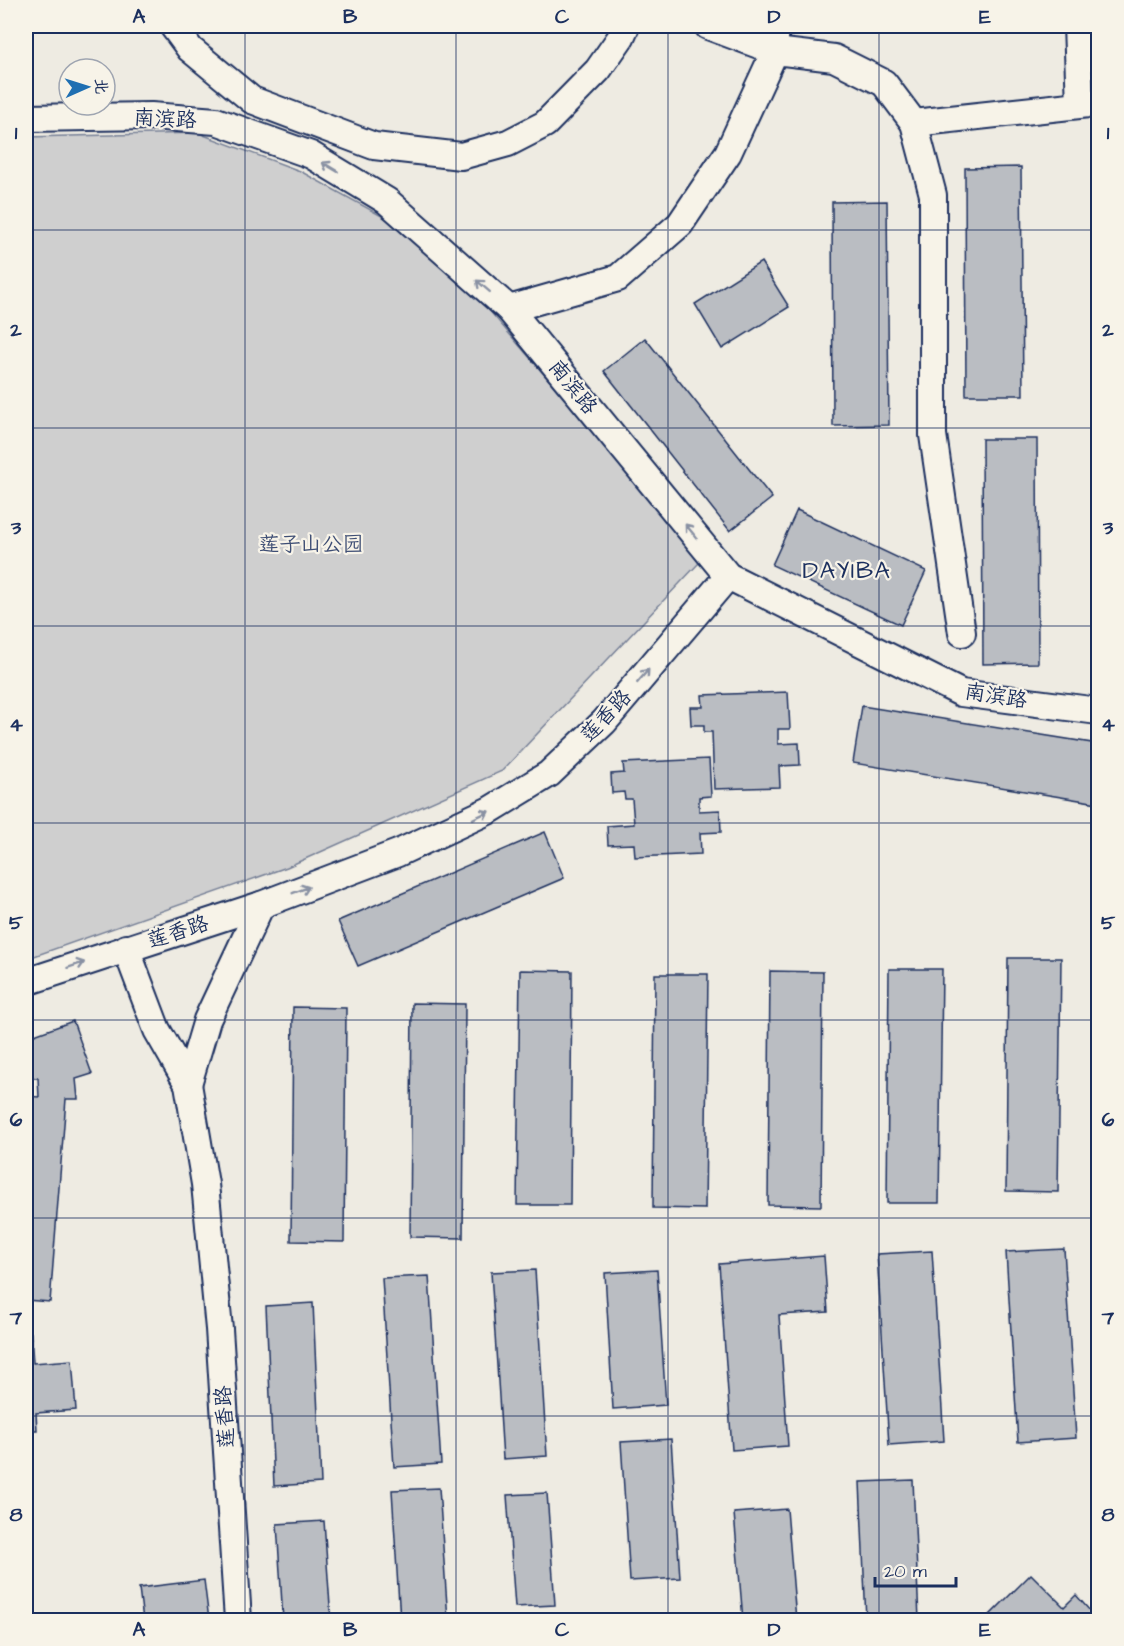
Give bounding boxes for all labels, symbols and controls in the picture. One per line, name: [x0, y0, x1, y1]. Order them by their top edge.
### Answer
text: A: [133, 3, 146, 31]
text: B: [343, 3, 358, 31]
text: C: [555, 3, 570, 31]
text: D: [768, 3, 781, 31]
text: E: [979, 3, 991, 31]
north arrow: [57, 57, 117, 117]
text: 北: [90, 78, 112, 95]
street label: 南滨路: [133, 103, 197, 135]
text: 1: [15, 119, 18, 147]
text: 1: [1107, 119, 1110, 147]
one-way arrow: [322, 161, 339, 173]
one-way arrow: [475, 280, 491, 293]
text: 2: [9, 316, 22, 344]
text: 2: [1101, 316, 1114, 344]
street label: 南滨路: [542, 353, 604, 421]
text: 3: [10, 514, 22, 542]
text: 3: [1102, 514, 1114, 542]
one-way arrow: [684, 523, 697, 539]
park label: 莲子山公园: [259, 530, 364, 559]
district label: DAYIBA: [803, 554, 891, 588]
one-way arrow: [637, 668, 650, 684]
street label: 南滨路: [963, 677, 1029, 715]
street label: 莲香路: [574, 683, 638, 749]
text: 4: [9, 711, 23, 739]
text: 4: [1101, 711, 1115, 739]
one-way arrow: [471, 808, 489, 820]
one-way arrow: [291, 884, 310, 895]
street label: 莲香路: [144, 908, 212, 956]
text: 5: [9, 909, 24, 937]
text: 5: [1101, 909, 1116, 937]
one-way arrow: [66, 959, 85, 970]
text: 6: [10, 1106, 23, 1134]
text: 6: [1102, 1106, 1115, 1134]
text: 7: [9, 1304, 23, 1332]
text: 7: [1101, 1304, 1115, 1332]
street label: 莲香路: [208, 1385, 242, 1449]
text: 8: [10, 1501, 23, 1529]
text: 8: [1102, 1501, 1115, 1529]
scale bar: [875, 1550, 956, 1588]
text: 20 m: [884, 1559, 927, 1584]
text: A: [133, 1616, 146, 1644]
text: B: [343, 1616, 358, 1644]
text: C: [555, 1616, 570, 1644]
text: D: [768, 1616, 781, 1644]
text: E: [979, 1616, 991, 1644]

